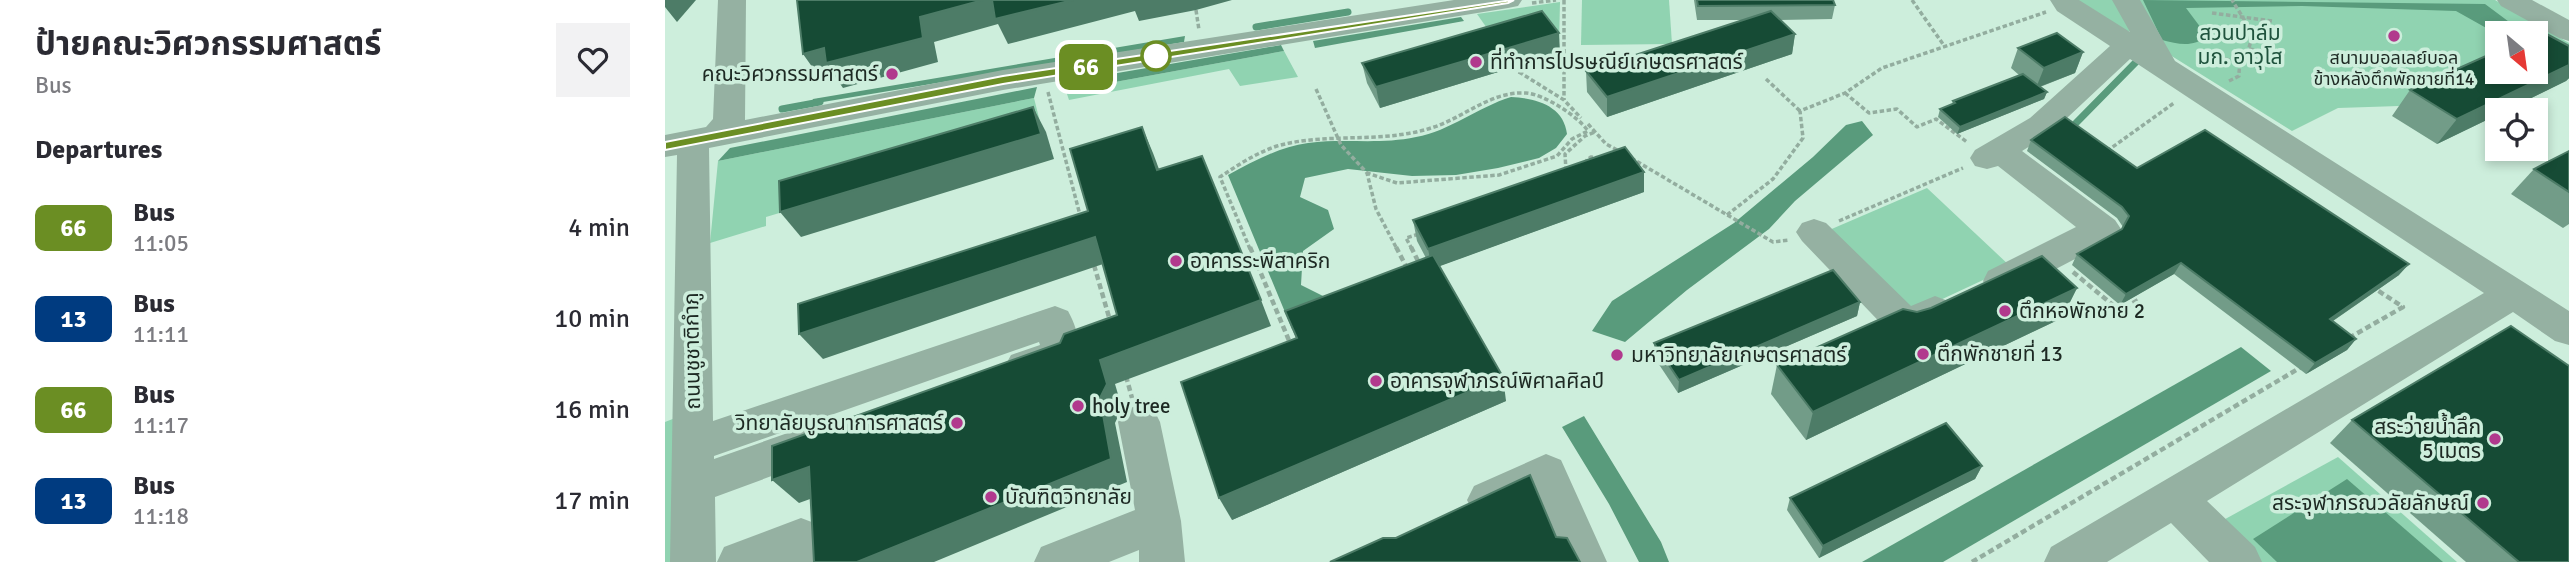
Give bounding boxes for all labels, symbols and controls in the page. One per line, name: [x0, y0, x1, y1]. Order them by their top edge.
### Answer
park label: สวนปาล์ม มก. อาวุโส: [2198, 20, 2282, 70]
north arrow: [2485, 21, 2548, 84]
map controls: [2485, 21, 2548, 161]
button: heart: [556, 23, 630, 97]
text: ป้ายคณะวิศวกรรมศาสตร์: [35, 24, 381, 65]
marker: สนามบอลเลย์บอล ข้างหลังตึกพักชายที่14: [2386, 28, 2402, 44]
unlabelled marker: [1141, 41, 1171, 71]
line badge: 66: [1055, 44, 1117, 90]
place label: ที่ทำการไปรษณีย์เกษตรศาสตร์: [1490, 47, 1744, 75]
place label: สนามบอลเลย์บอล ข้างหลังตึกพักชายที่14: [2313, 47, 2475, 90]
text: 66: [1073, 52, 1099, 82]
marker: ที่ทำการไปรษณีย์เกษตรศาสตร์: [1468, 54, 1484, 70]
place label: คณะวิศวกรรมศาสตร์: [702, 61, 879, 87]
marker: คณะวิศวกรรมศาสตร์: [884, 66, 900, 82]
text: Bus: [35, 71, 72, 100]
button: locate: [2485, 98, 2548, 161]
text: Departures: [35, 134, 162, 166]
text: Bus: [133, 197, 175, 229]
text: 4 min: [568, 212, 630, 244]
text: 66: [61, 213, 86, 243]
text: 11:05: [133, 229, 189, 258]
place label: อาคารระพีสาคริก: [1190, 248, 1330, 274]
marker: อาคารระพีสาคริก: [1168, 253, 1184, 269]
text: Bus: [133, 288, 175, 320]
street label: ถนนชูชาติกำภู: [678, 292, 706, 410]
place label: ตึกหอพักชาย 2: [2019, 298, 2145, 324]
text: 10 min: [554, 303, 630, 335]
marker: ตึกหอพักชาย 2: [1997, 303, 2013, 319]
text: 13: [61, 304, 86, 334]
text: 11:11: [133, 320, 189, 349]
place label: ตึกพักชายที่ 13: [1937, 339, 2063, 367]
place label: มหาวิทยาลัยเกษตรศาสตร์: [1631, 342, 1848, 368]
marker: ตึกพักชายที่ 13: [1915, 346, 1931, 362]
marker: มหาวิทยาลัยเกษตรศาสตร์: [1609, 347, 1625, 363]
place label: อาคารจุฬาภรณ์พิศาลศิลป์: [1390, 368, 1604, 394]
marker: อาคารจุฬาภรณ์พิศาลศิลป์: [1368, 373, 1384, 389]
text: Bus: [133, 379, 175, 411]
place label: holy tree: [1092, 393, 1170, 419]
text: 16 min: [554, 394, 630, 426]
text: 66: [61, 395, 86, 425]
marker: holy tree: [1070, 398, 1086, 414]
place label: วิทยาลัยบูรณาการศาสตร์: [735, 410, 944, 436]
text: 11:17: [133, 411, 189, 440]
place label: สระว่ายน้ำลึก 5 เมตร: [2374, 412, 2481, 464]
marker: วิทยาลัยบูรณาการศาสตร์: [949, 415, 965, 431]
marker: สระว่ายน้ำลึก 5 เมตร: [2487, 431, 2503, 447]
text: Bus: [133, 470, 175, 502]
place label: บัณฑิตวิทยาลัย: [1005, 484, 1132, 510]
text: 17 min: [554, 485, 630, 517]
text: 13: [61, 486, 86, 516]
marker: บัณฑิตวิทยาลัย: [983, 489, 999, 505]
place label: สระจุฬาภรณวลัยลักษณ์: [2272, 490, 2469, 516]
marker: สระจุฬาภรณวลัยลักษณ์: [2475, 495, 2491, 511]
text: 11:18: [133, 502, 189, 531]

